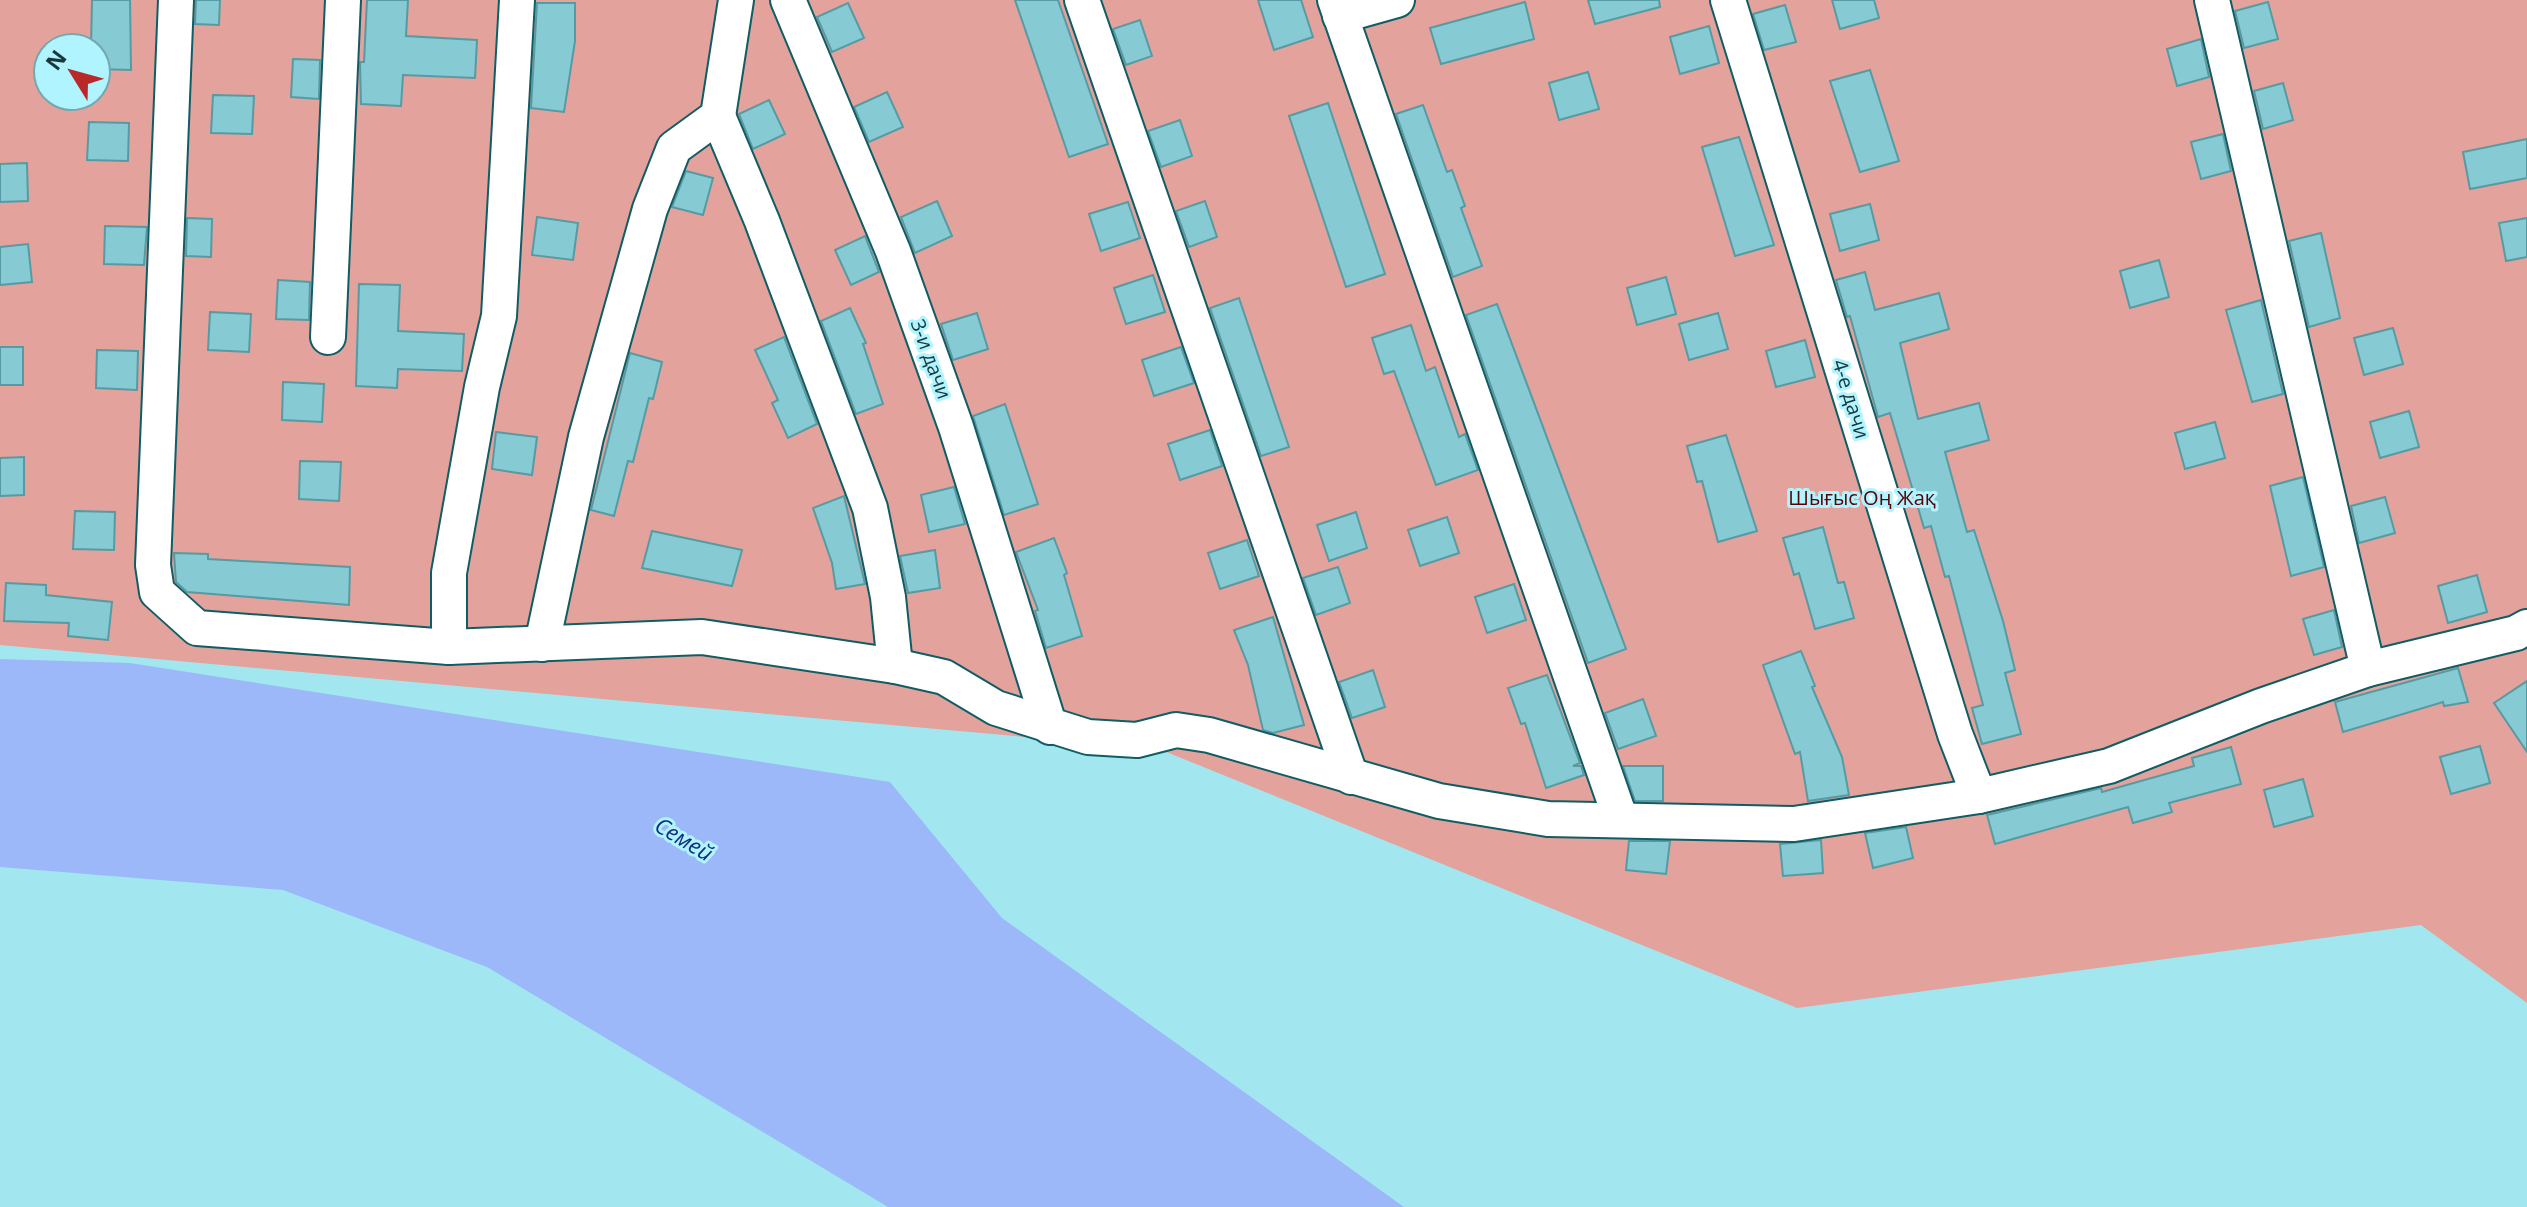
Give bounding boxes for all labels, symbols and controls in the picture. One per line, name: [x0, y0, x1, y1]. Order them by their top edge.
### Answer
north arrow: [32, 32, 112, 112]
text: N: [38, 43, 73, 76]
street label: 3-и дачи: [905, 315, 958, 403]
street label: 4-е дачи: [1827, 356, 1876, 442]
park label: Шығыс Оң Жақ: [1788, 484, 1936, 511]
water label: Семей: [650, 809, 719, 867]

